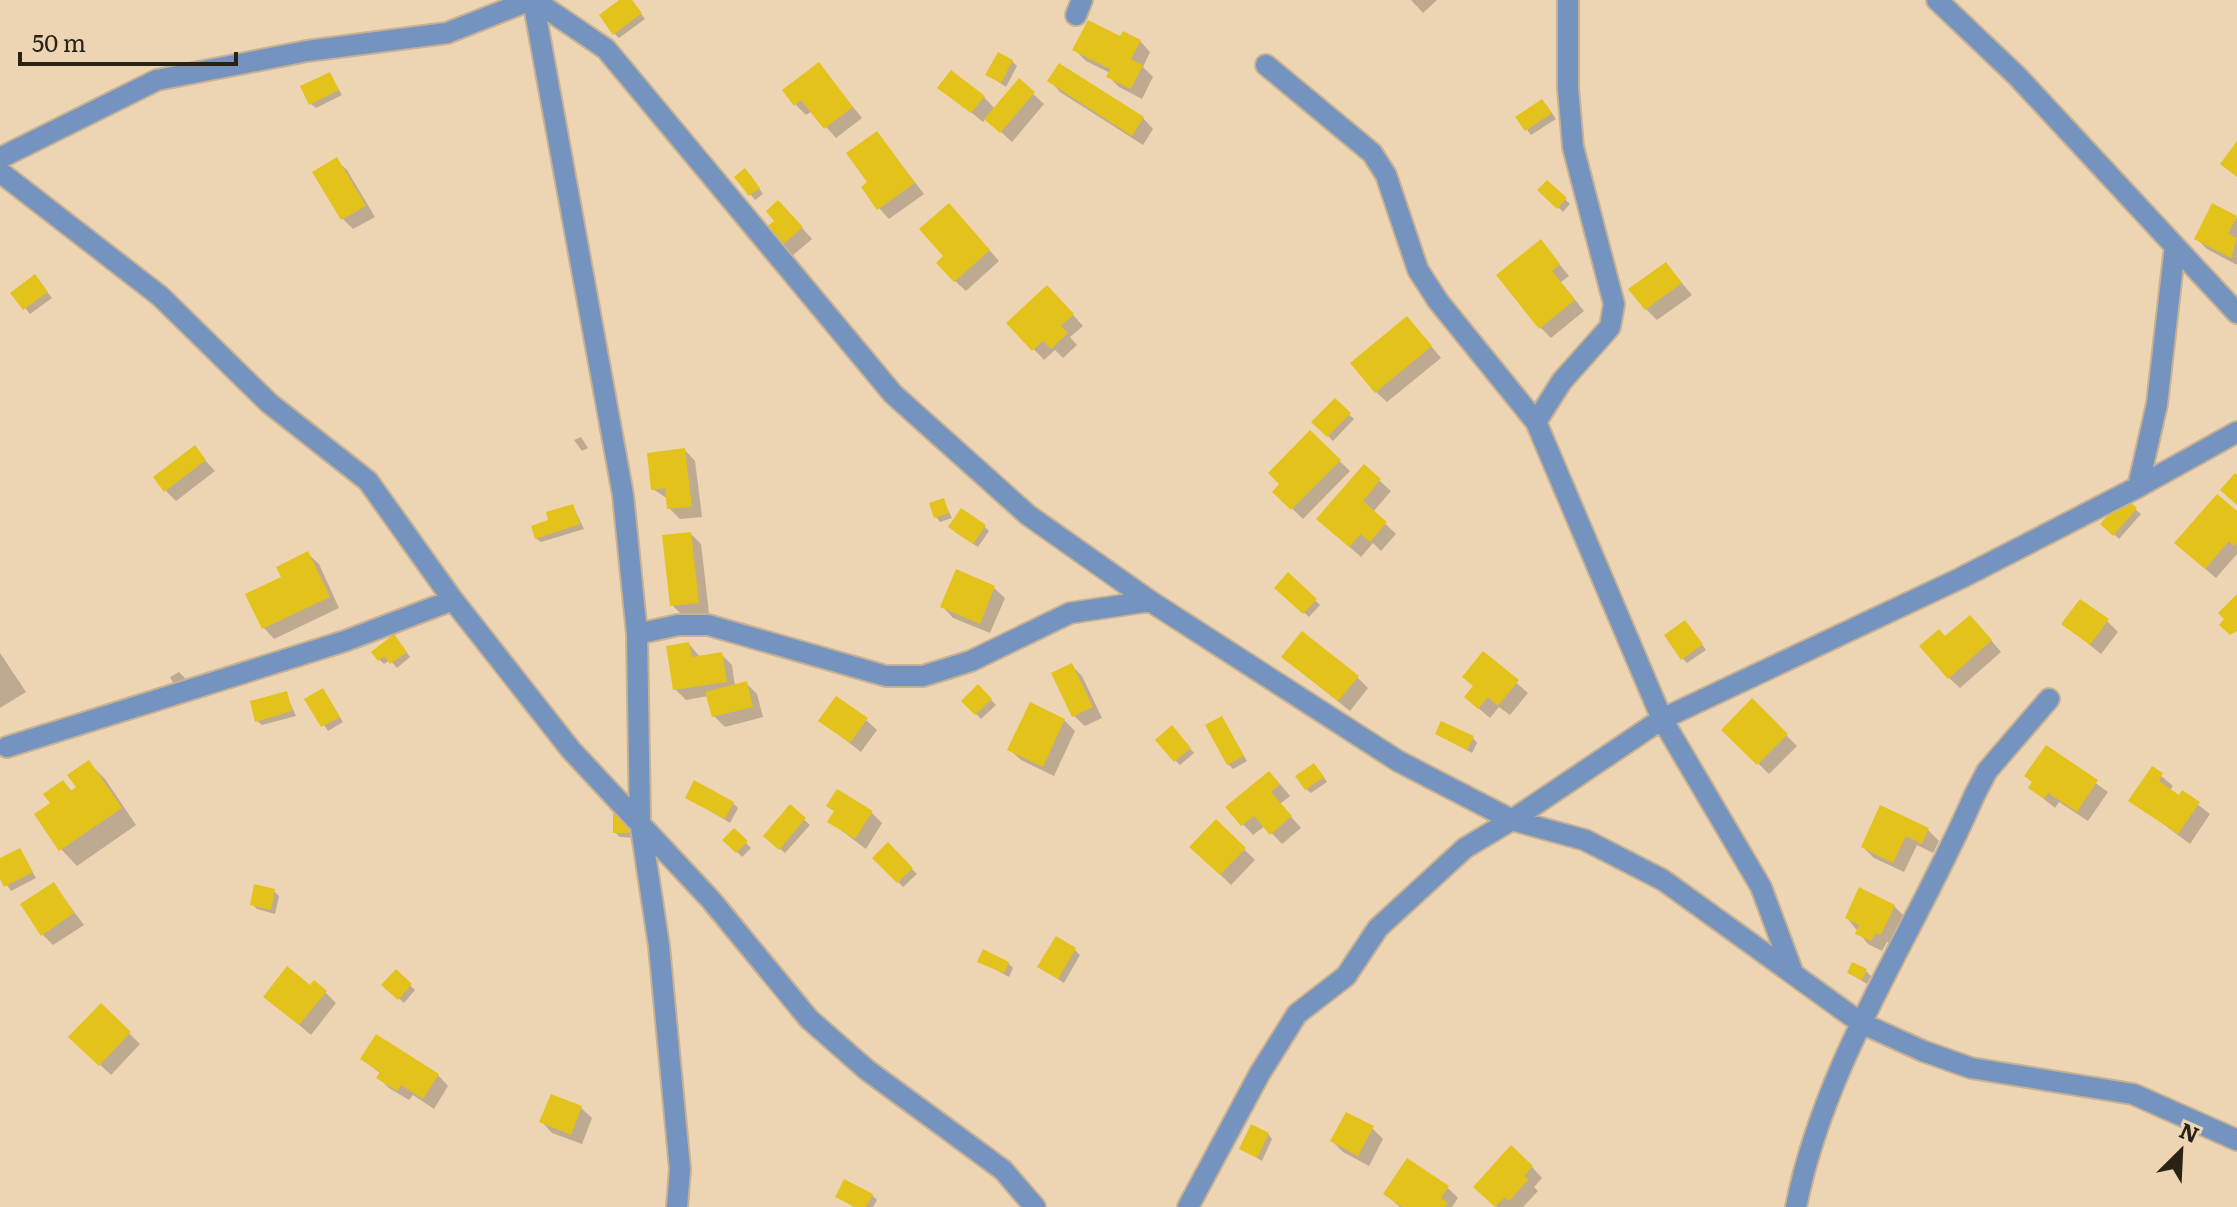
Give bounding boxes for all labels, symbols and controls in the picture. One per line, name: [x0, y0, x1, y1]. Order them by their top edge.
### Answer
scale bar: [20, 16, 236, 66]
text: 50 m: [32, 24, 86, 59]
north arrow: [2141, 1111, 2221, 1191]
text: N: [2175, 1113, 2205, 1150]

